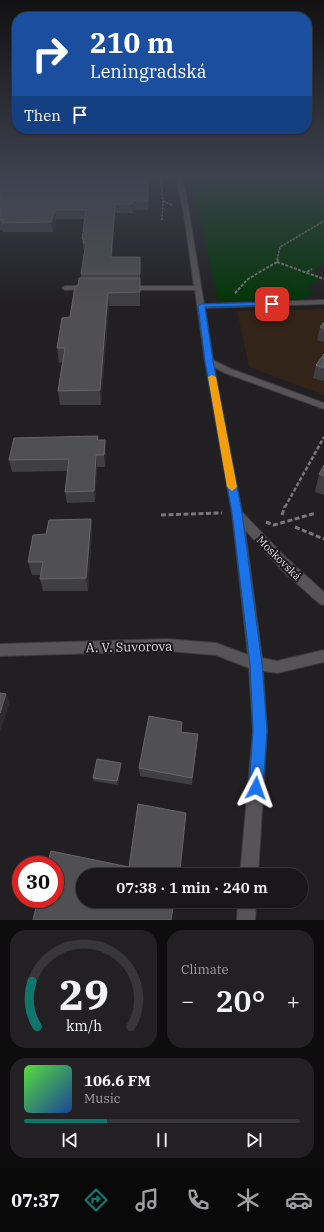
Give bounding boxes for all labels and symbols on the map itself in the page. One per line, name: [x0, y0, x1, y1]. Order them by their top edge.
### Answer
pin: [255, 287, 289, 321]
street label: Moskovská: [254, 533, 304, 583]
street label: A. V. Suvorova: [86, 638, 172, 656]
position arrow: [235, 767, 277, 809]
speed limit sign: 30: [12, 856, 64, 908]

